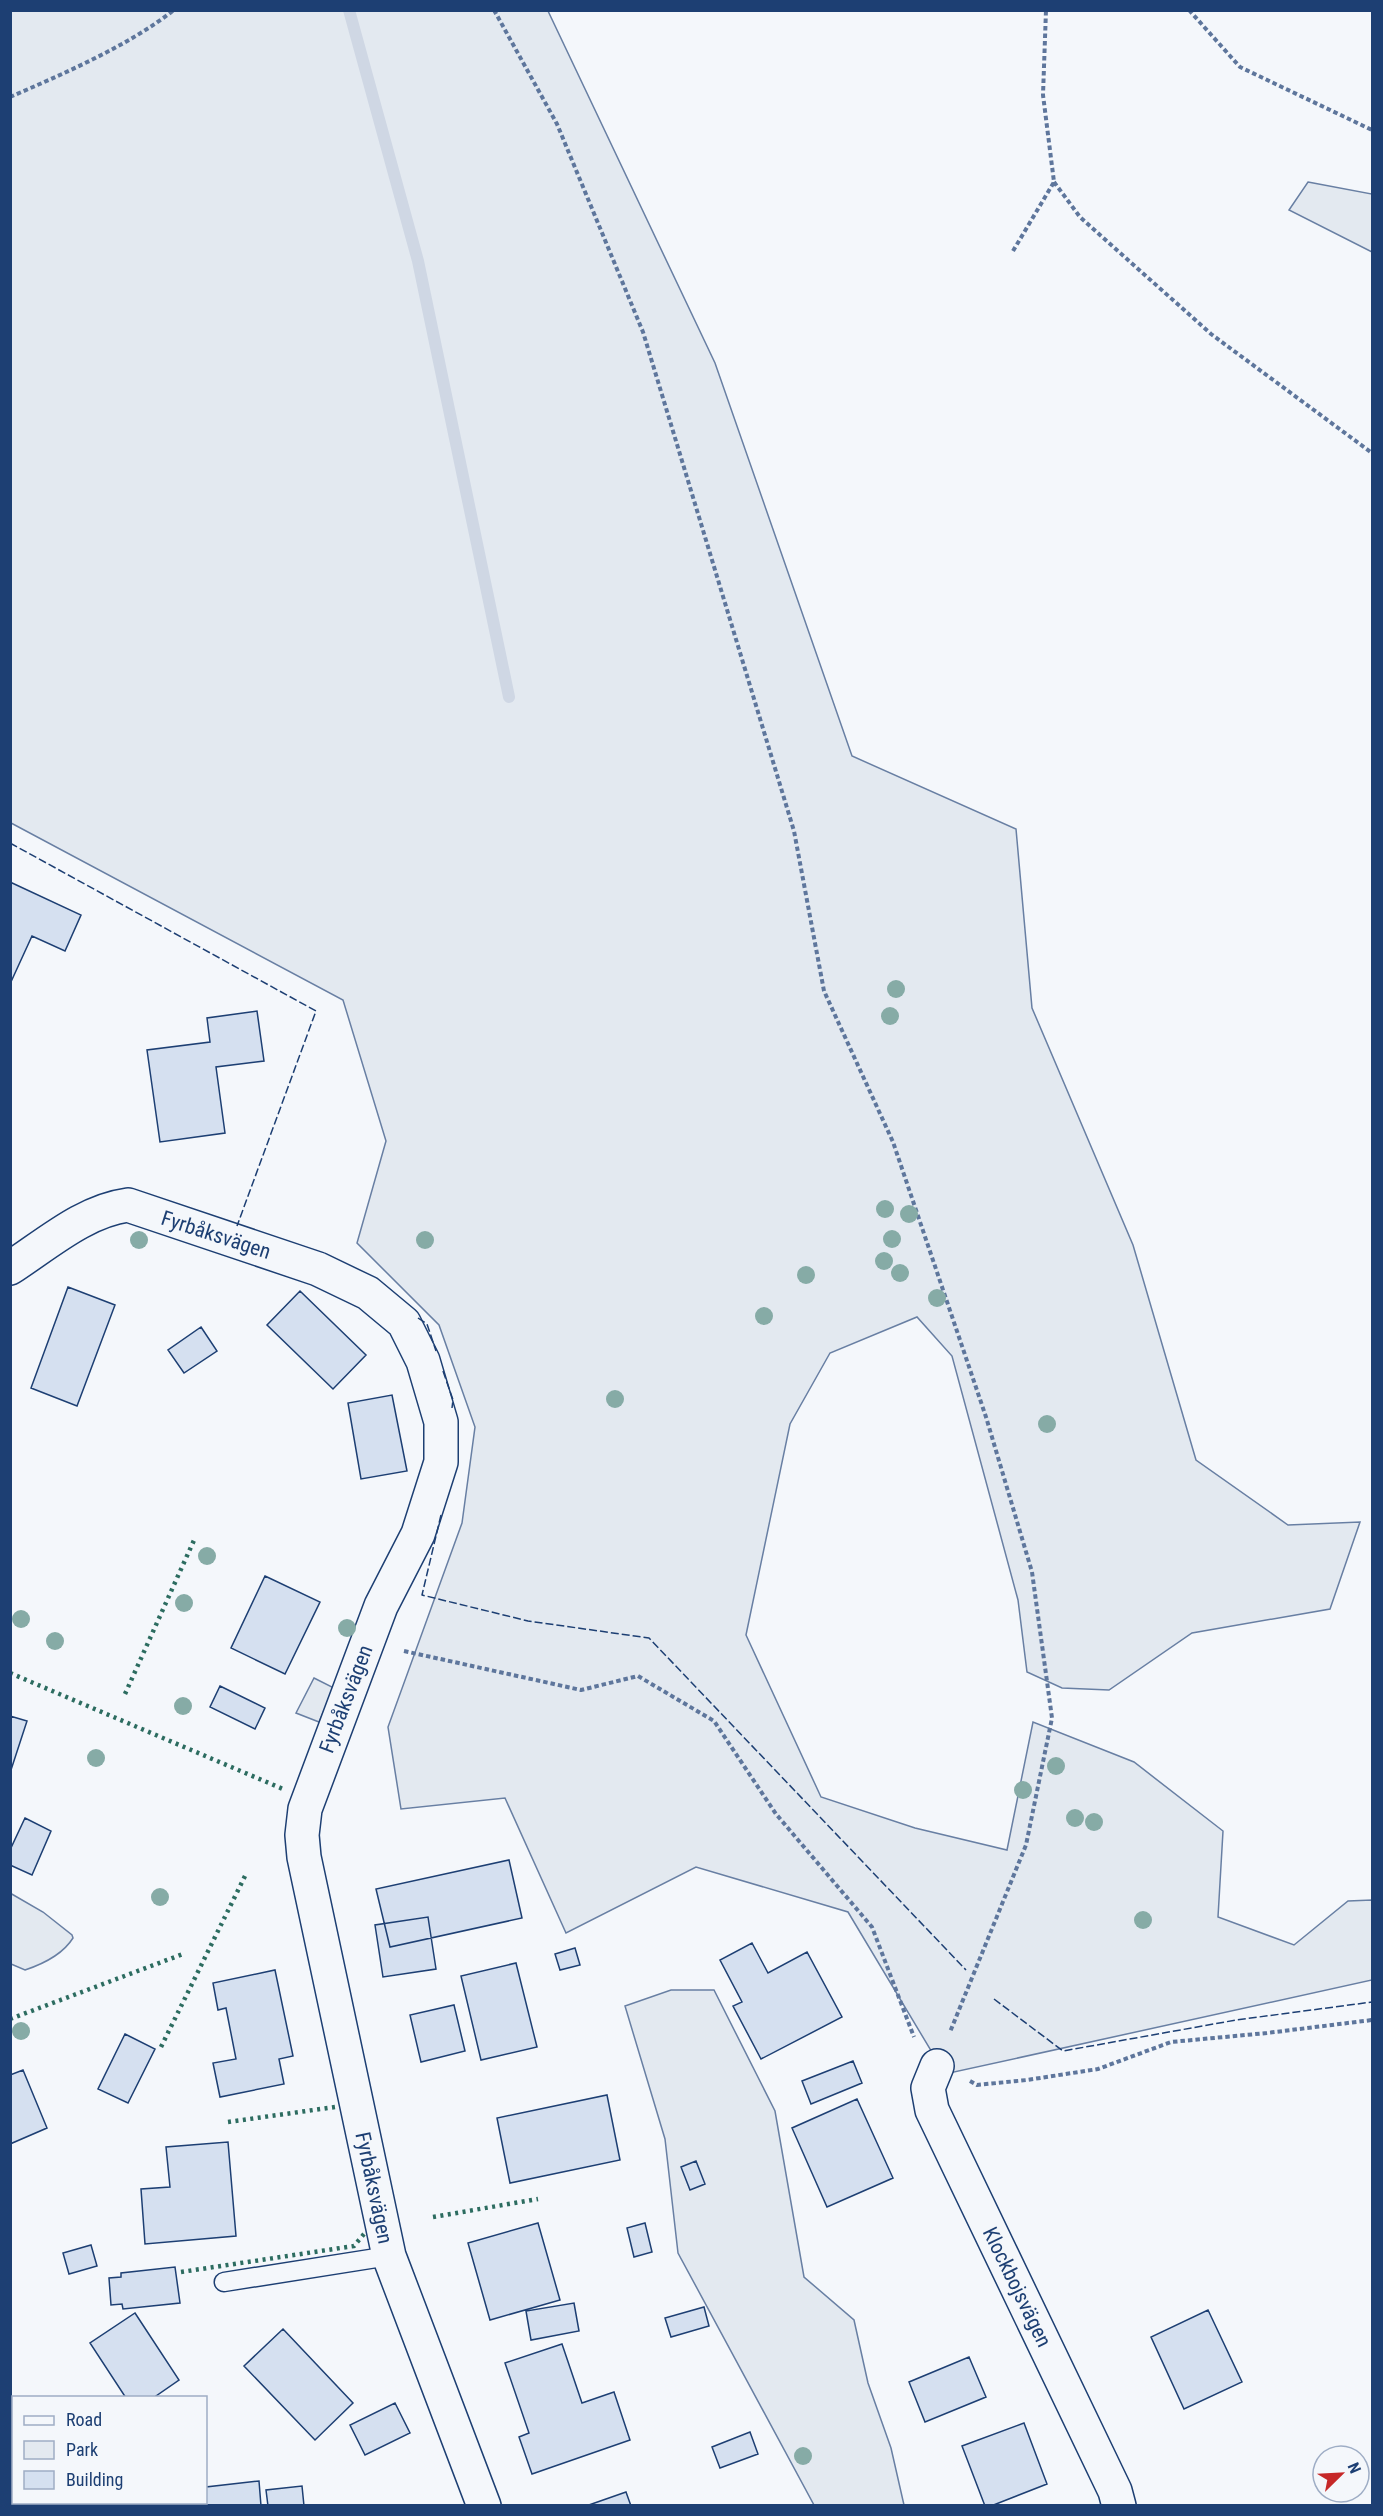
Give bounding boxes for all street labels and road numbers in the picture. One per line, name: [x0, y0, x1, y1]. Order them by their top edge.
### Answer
street label: Fyrbåksvägen: [158, 1206, 274, 1264]
street label: Fyrbåksvägen: [314, 1642, 378, 1756]
street label: Fyrbåksvägen: [350, 2130, 398, 2246]
street label: Klockbojsvägen: [978, 2223, 1056, 2351]

